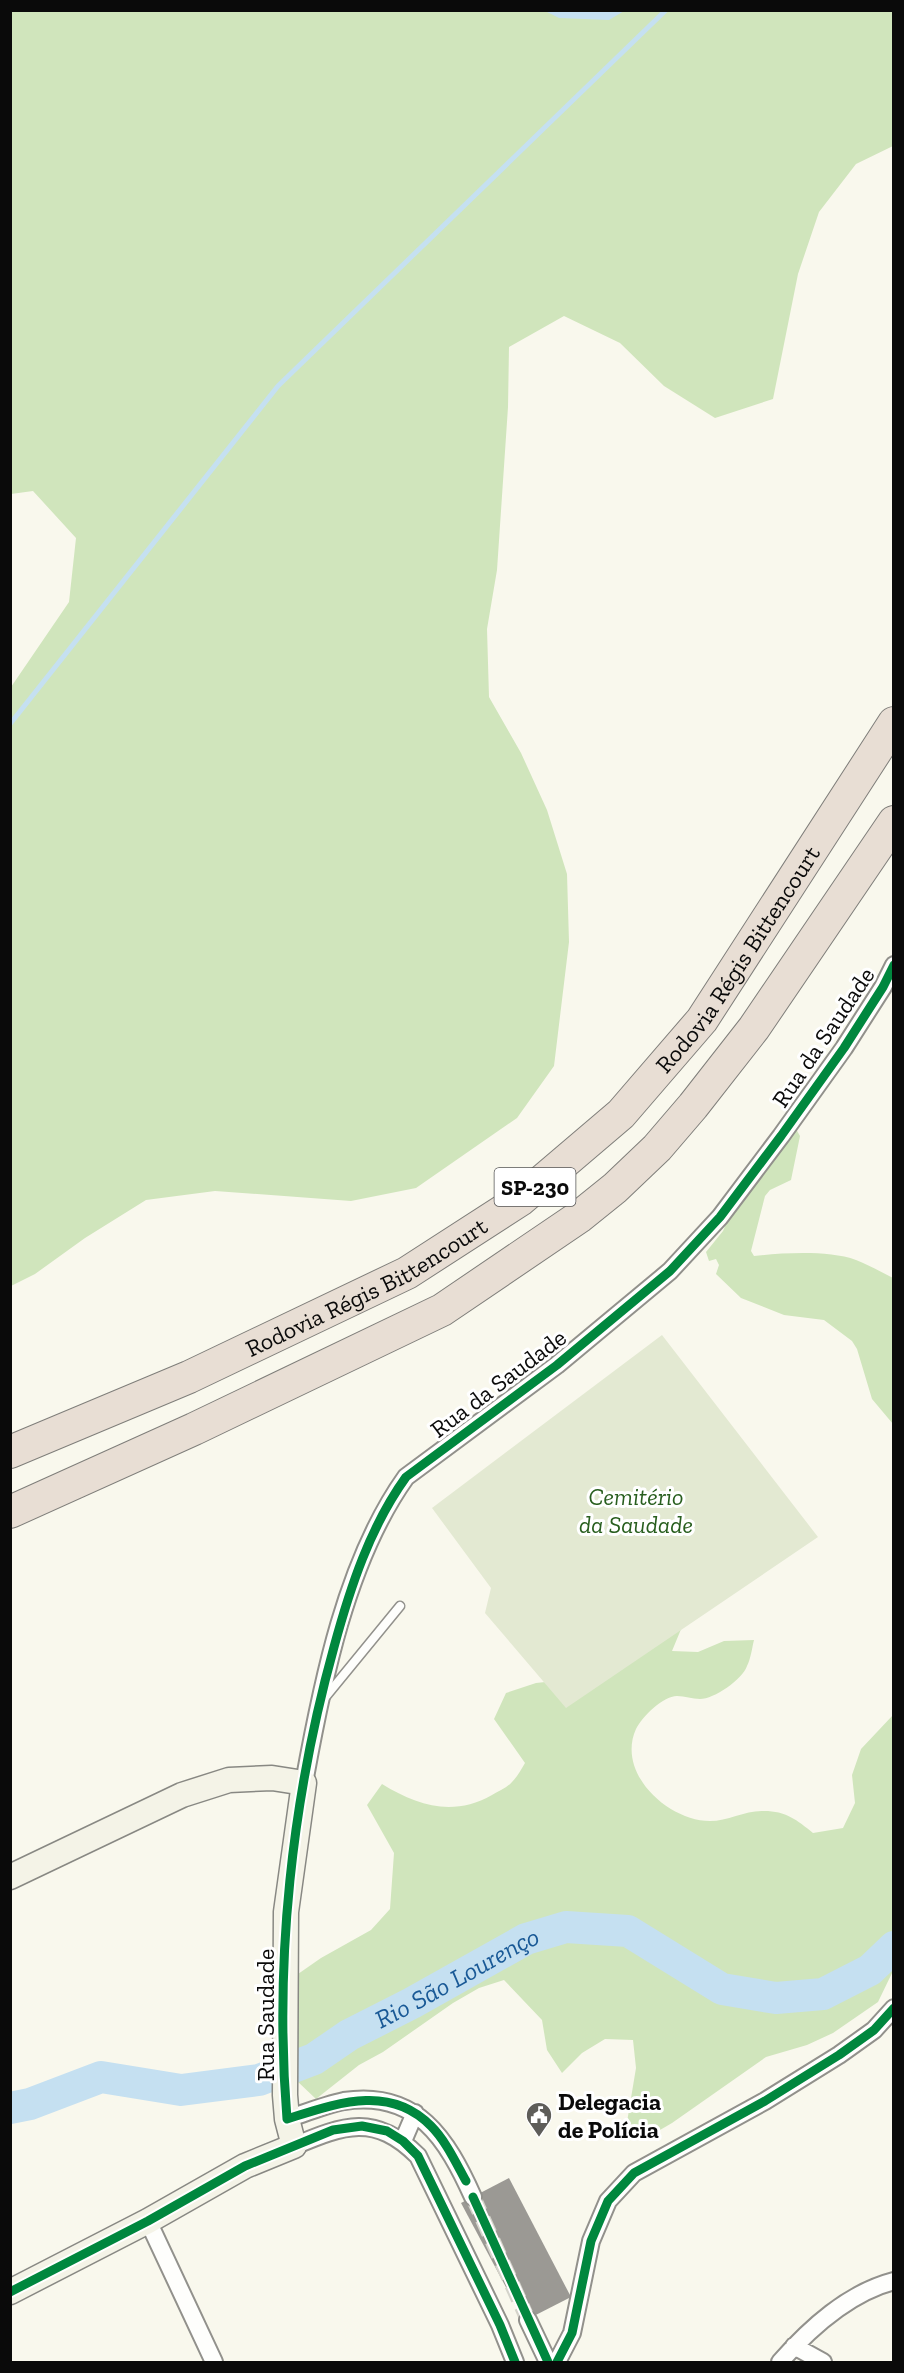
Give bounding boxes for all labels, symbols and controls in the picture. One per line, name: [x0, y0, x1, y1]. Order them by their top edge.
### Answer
street label: Rodovia Régis Bittencourt: [649, 840, 825, 1078]
street label: Rua da Saudade: [766, 961, 880, 1113]
road number: SP-230: [494, 1168, 576, 1206]
street label: Rodovia Régis Bittencourt: [241, 1211, 492, 1362]
street label: Rua da Saudade: [424, 1322, 572, 1444]
park label: Cemitério da Saudade: [579, 1482, 693, 1539]
water label: Rio São Lourenço: [370, 1920, 543, 2035]
street label: Rua Saudade: [251, 1949, 280, 2081]
place label: Delegacia de Polícia: [558, 2087, 661, 2144]
public building icon: Delegacia de Polícia: [524, 2100, 554, 2138]

